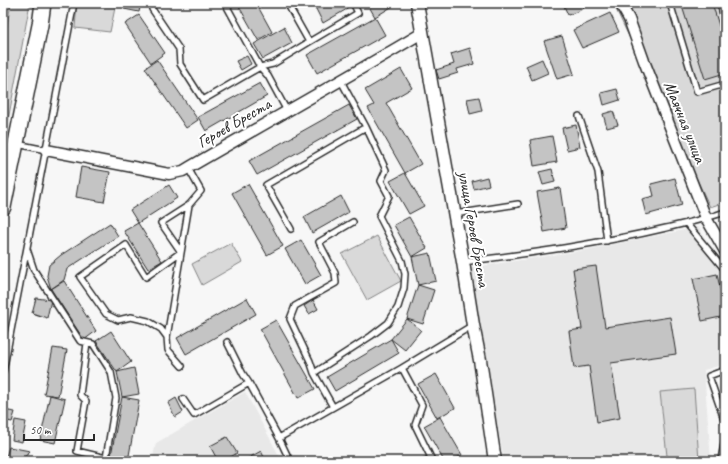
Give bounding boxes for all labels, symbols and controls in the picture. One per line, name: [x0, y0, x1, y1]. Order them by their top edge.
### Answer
street label: Маячная улица: [659, 78, 712, 167]
street label: Героев Бреста: [193, 93, 276, 153]
street label: улица Героев Бреста: [453, 168, 495, 290]
scale bar: [24, 416, 94, 442]
text: 50 m: [30, 422, 52, 438]

